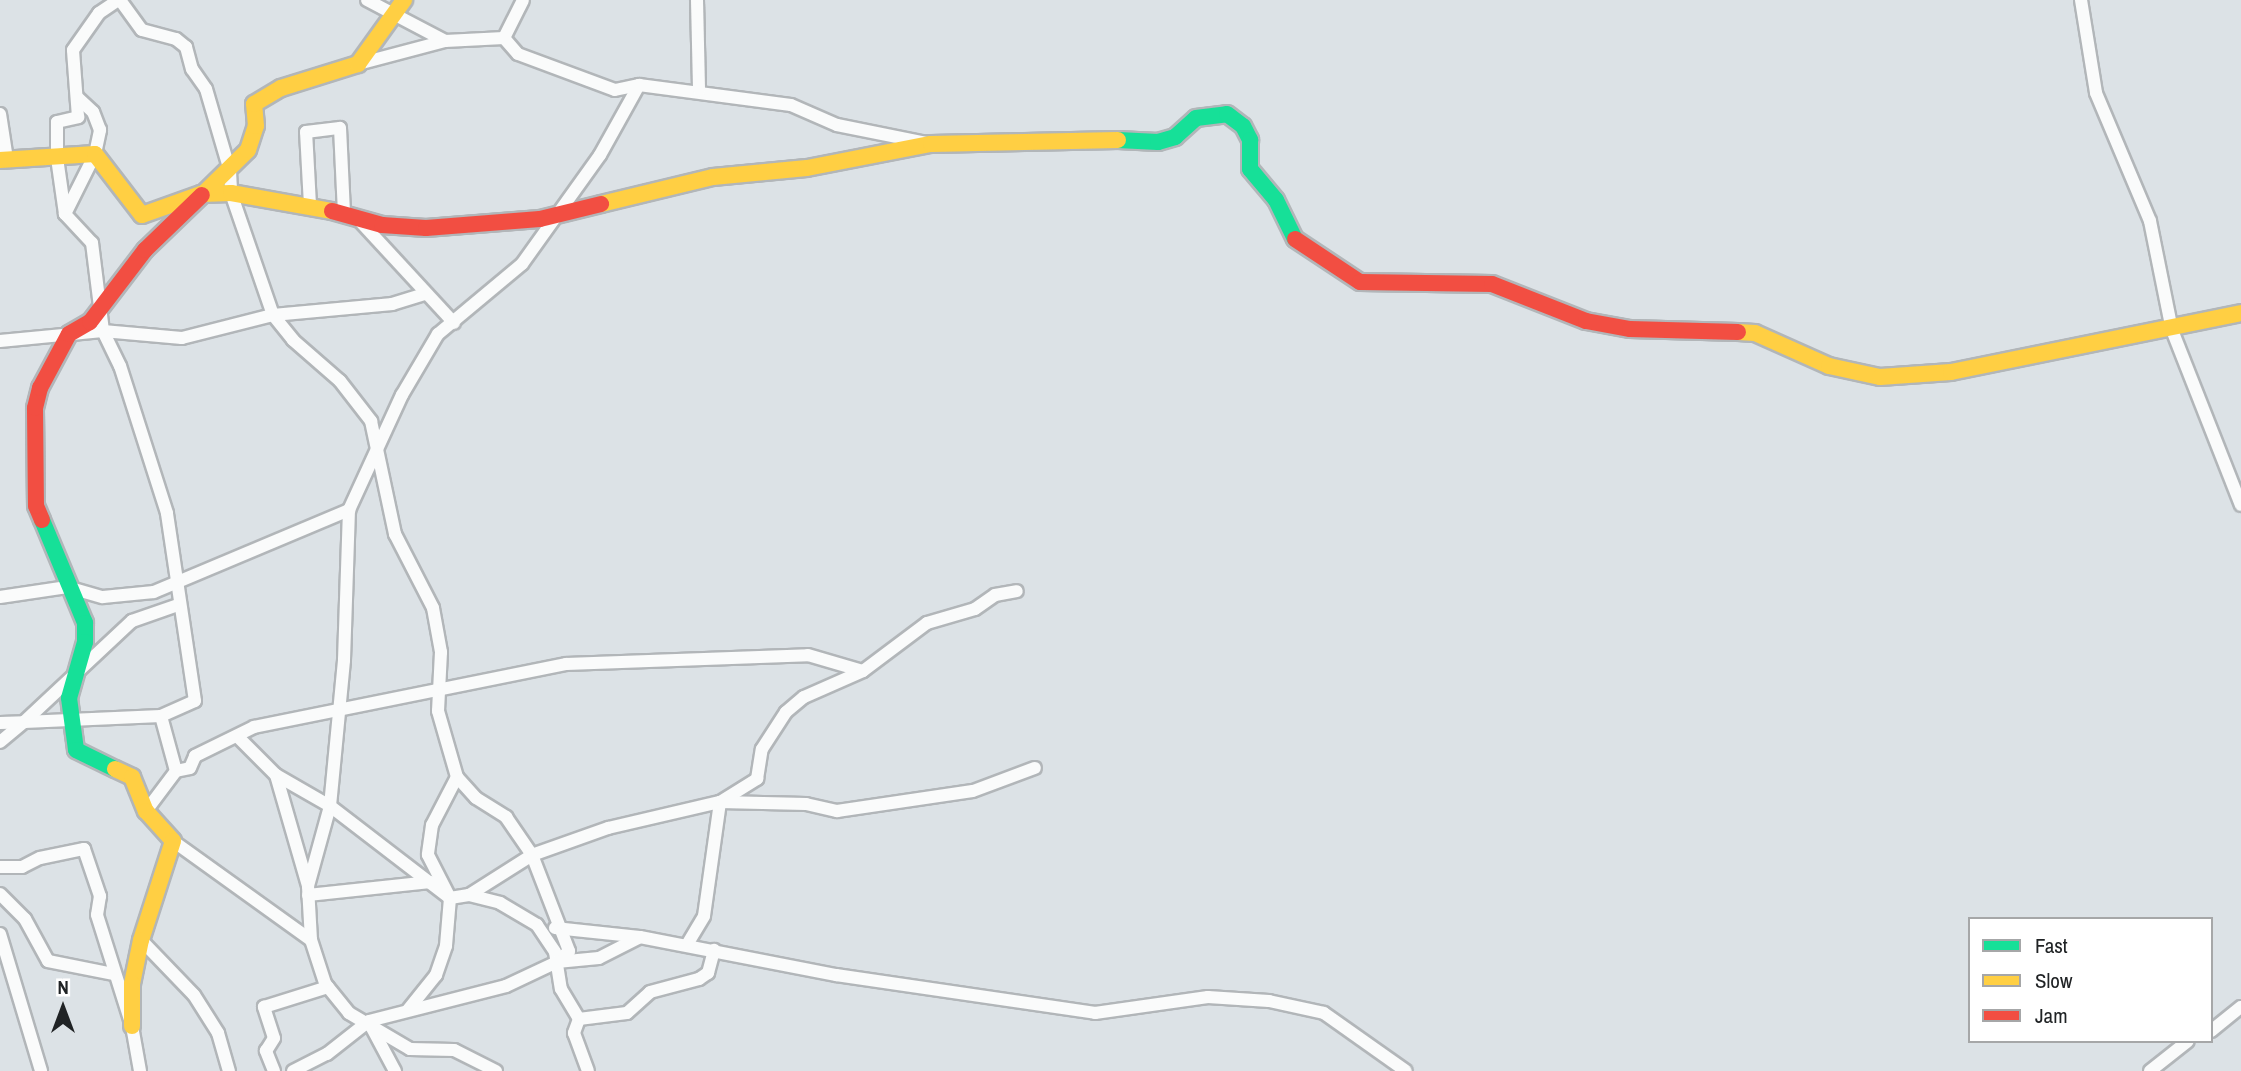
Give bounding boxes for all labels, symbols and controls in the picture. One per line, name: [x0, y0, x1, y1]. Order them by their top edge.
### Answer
legend: [1968, 917, 2213, 1043]
text: Fast: [2035, 931, 2068, 960]
text: Slow: [2035, 966, 2072, 995]
north arrow: [28, 973, 98, 1043]
text: N: [57, 974, 69, 1000]
text: Jam: [2035, 1001, 2068, 1030]

